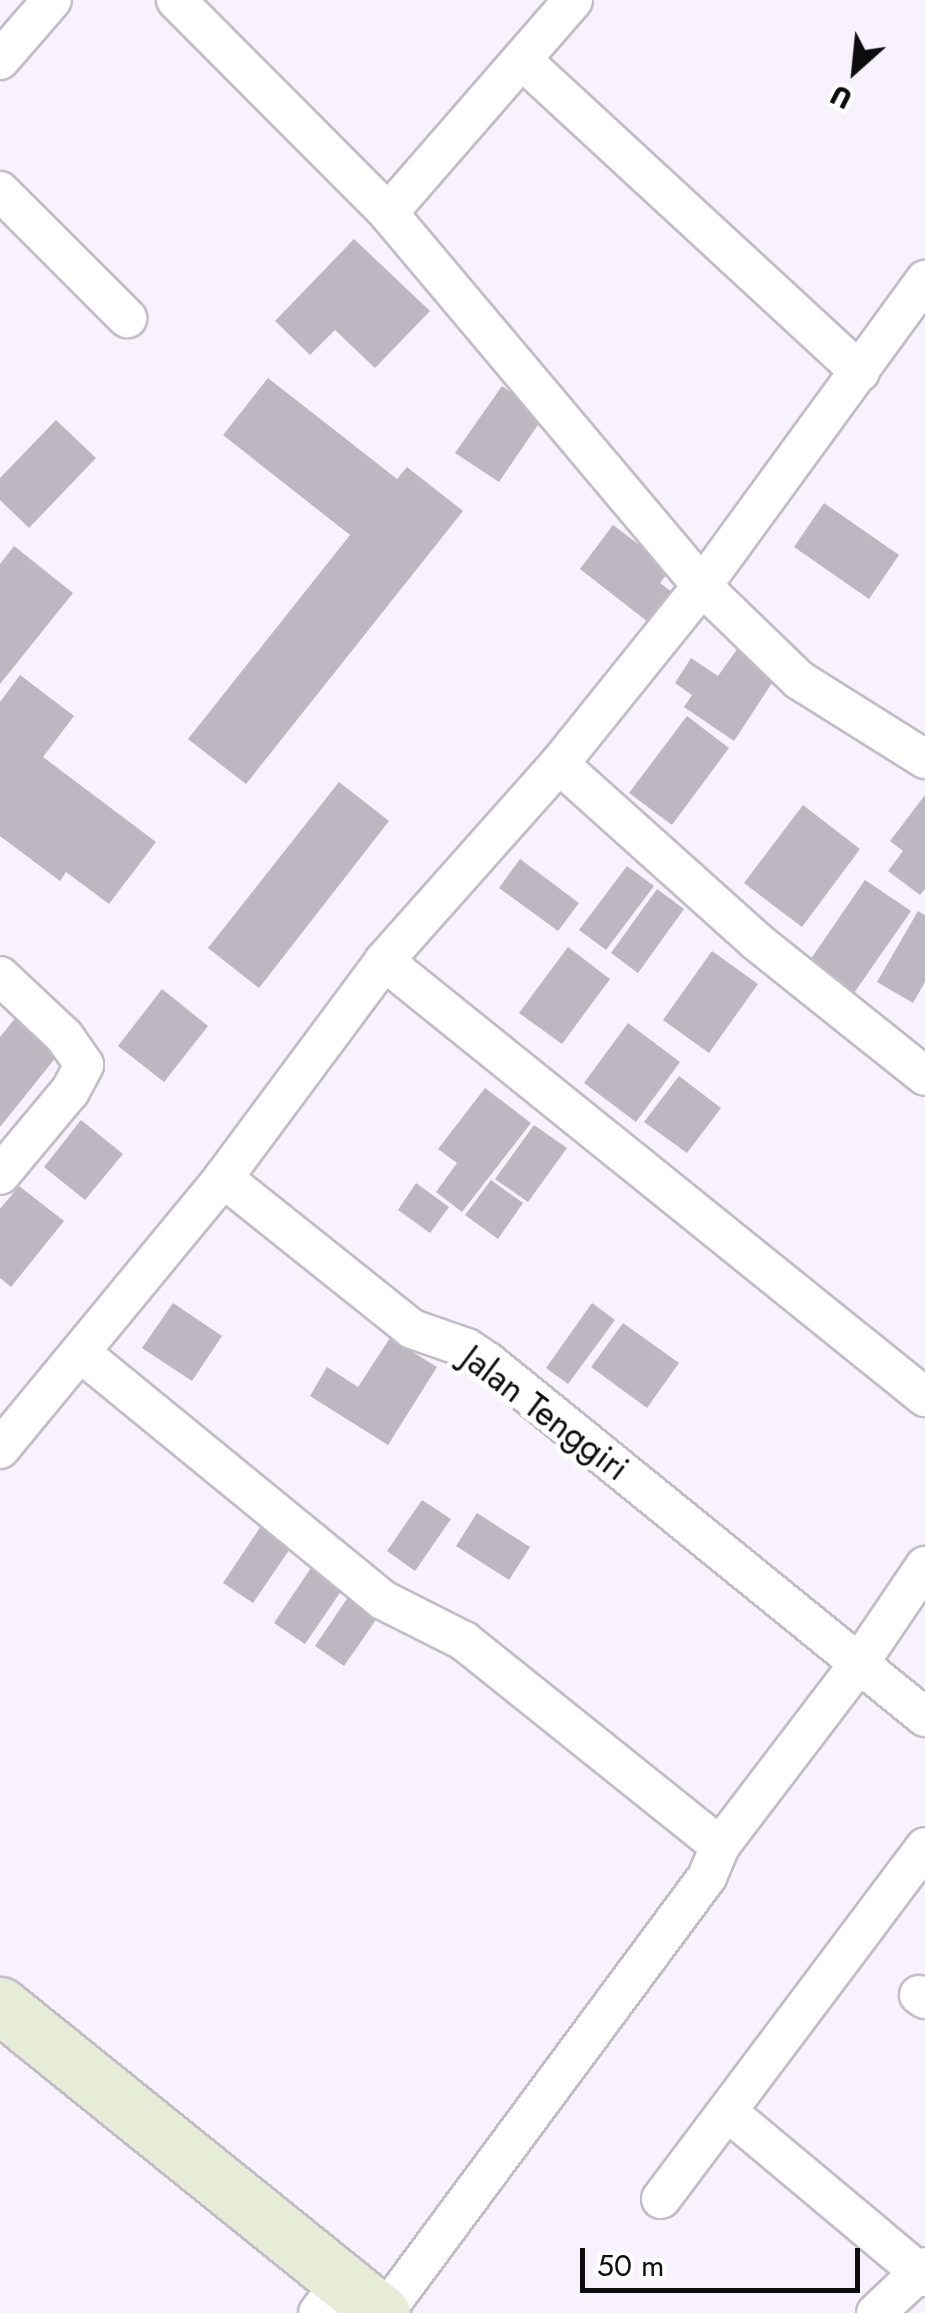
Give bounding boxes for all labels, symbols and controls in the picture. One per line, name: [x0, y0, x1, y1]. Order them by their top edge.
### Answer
north arrow: [805, 20, 905, 120]
text: U: [823, 74, 859, 120]
street label: Jalan Tenggiri: [453, 1337, 637, 1489]
scale bar: [585, 2228, 865, 2290]
text: 50 m: [597, 2244, 664, 2287]

